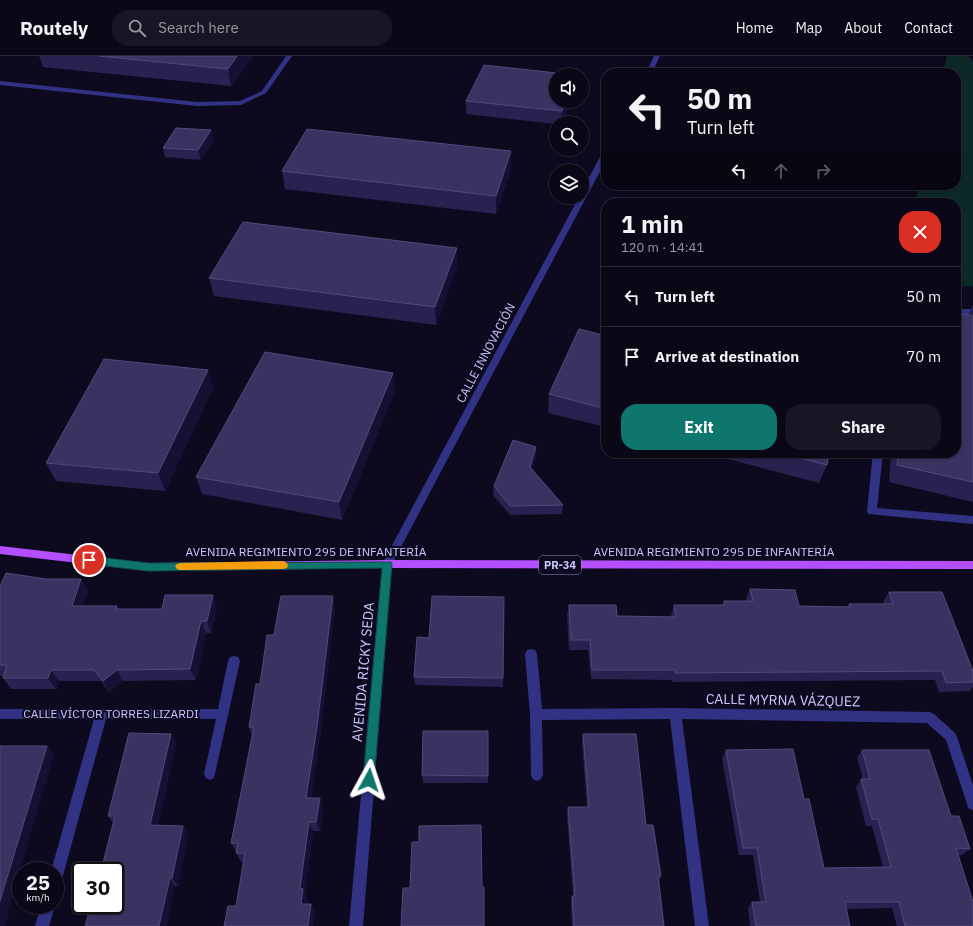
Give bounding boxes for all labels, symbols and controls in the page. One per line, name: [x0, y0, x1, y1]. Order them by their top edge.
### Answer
search box: [112, 10, 392, 46]
text: Routely: [20, 16, 88, 40]
icon: search: [126, 17, 148, 39]
text: Search here: [158, 18, 239, 37]
text: Home: [736, 19, 773, 37]
text: Map: [795, 19, 822, 37]
text: About: [844, 19, 882, 37]
text: Contact: [904, 19, 953, 37]
map controls: [549, 68, 589, 204]
button: sound: [549, 68, 589, 108]
text: 50 m: [687, 80, 752, 117]
icon: left: [621, 84, 673, 136]
button: search: [549, 116, 589, 156]
text: Turn left: [687, 116, 755, 139]
icon: left: [728, 160, 750, 182]
icon: ahead: [770, 160, 792, 182]
icon: right: [812, 160, 834, 182]
button: layers: [549, 164, 589, 204]
text: 1 min: [621, 208, 684, 240]
button: close: [899, 211, 941, 253]
text: 120 m · 14:41: [621, 239, 704, 256]
icon: left: [621, 286, 643, 308]
text: Turn left: [655, 287, 715, 306]
text: 50 m: [906, 287, 941, 306]
street label: CALLE INNOVACIÓN: [453, 300, 518, 405]
icon: arrive: [621, 346, 643, 368]
text: Arrive at destination: [655, 347, 799, 366]
text: 70 m: [906, 347, 941, 366]
button: Exit: [621, 404, 777, 450]
button: Share: [785, 404, 941, 450]
pin: [72, 543, 106, 577]
street label: AVENIDA REGIMIENTO 295 DE INFANTERÍA: [186, 544, 427, 559]
street label: AVENIDA REGIMIENTO 295 DE INFANTERÍA: [594, 544, 835, 559]
icon: arrive: [78, 549, 100, 571]
road number: PR-34: [539, 556, 581, 574]
street label: AVENIDA RICKY SEDA: [348, 601, 378, 743]
street label: CALLE MYRNA VÁZQUEZ: [706, 689, 860, 710]
street label: CALLE VÍCTOR TORRES LIZARDI: [23, 706, 199, 721]
position arrow: [348, 759, 390, 801]
speed limit sign: 30: [72, 862, 124, 914]
text: 25: [26, 869, 50, 896]
text: km/h: [26, 891, 50, 904]

